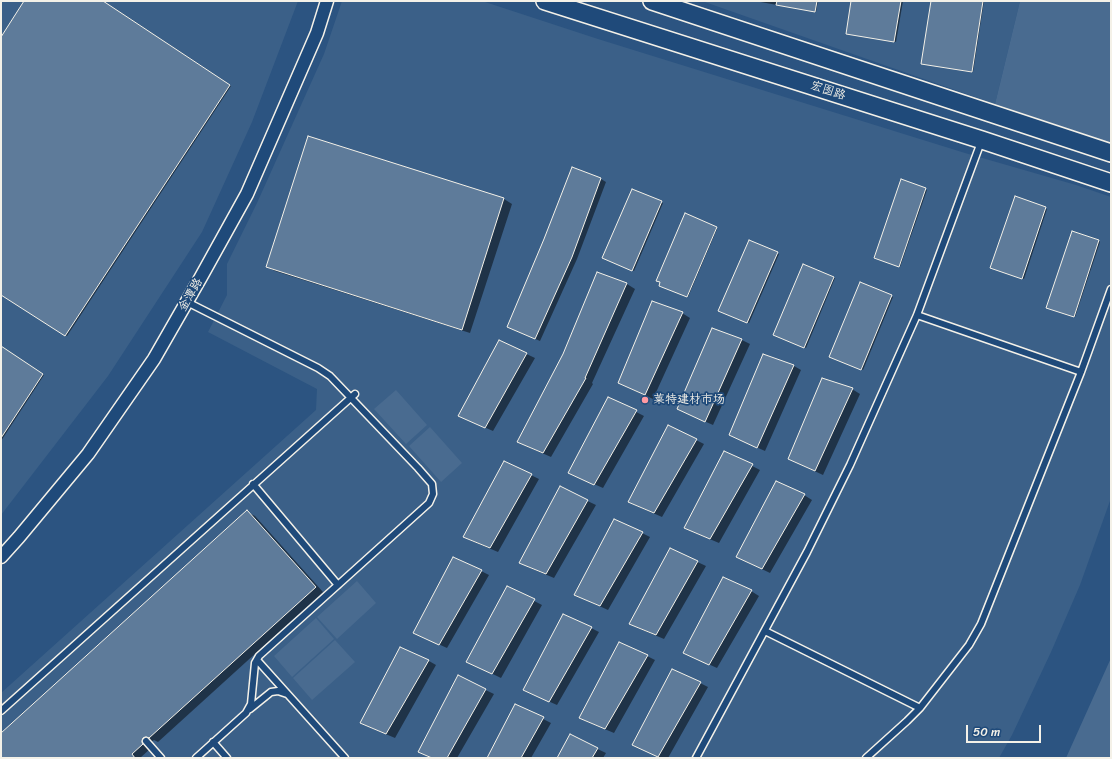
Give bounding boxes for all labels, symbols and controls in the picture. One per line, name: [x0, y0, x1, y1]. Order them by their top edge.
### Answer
street label: 宏图路: [809, 79, 847, 103]
street label: 金潭路: [176, 276, 206, 314]
place label: 莱特建材市场: [653, 393, 725, 407]
marker: 莱特建材市场: [640, 395, 650, 405]
scale bar: [968, 717, 1043, 743]
text: 50 m: [973, 721, 1000, 743]

